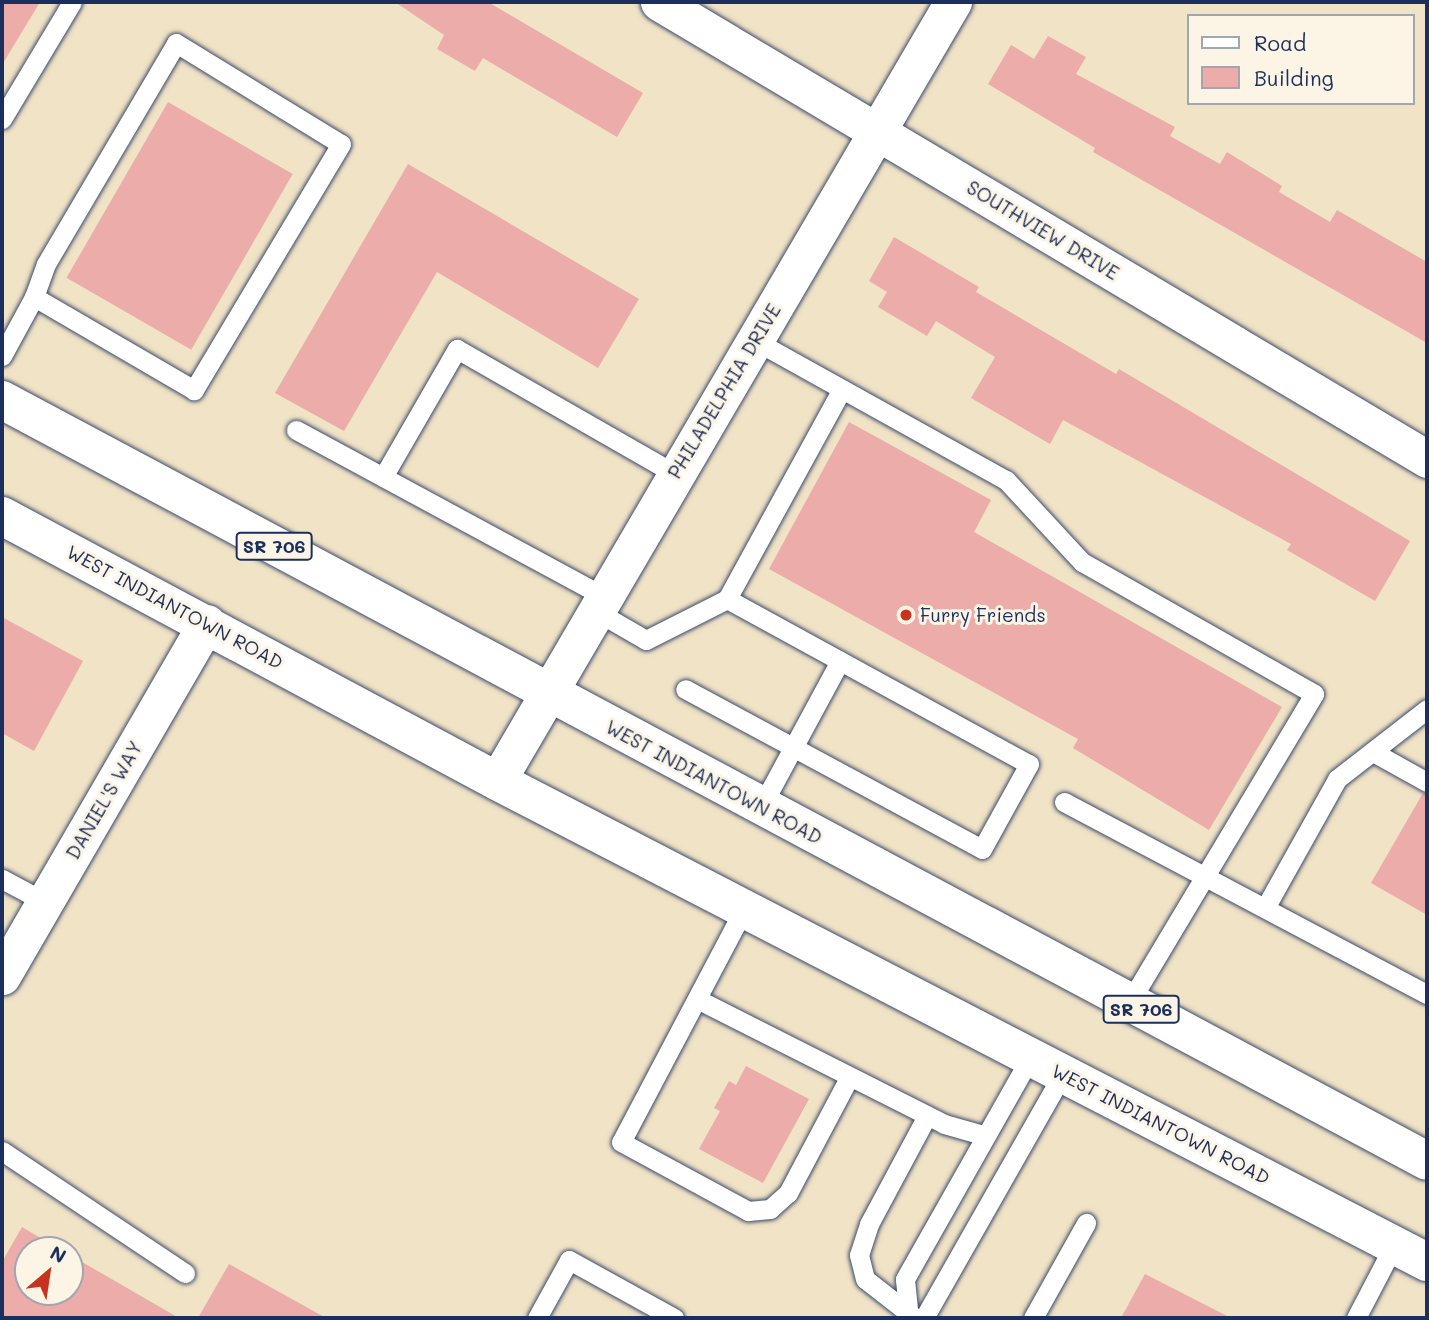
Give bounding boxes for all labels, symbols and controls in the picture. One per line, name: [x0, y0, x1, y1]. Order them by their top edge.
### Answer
legend: [1188, 14, 1415, 105]
text: Road: [1254, 29, 1306, 56]
text: Building: [1254, 64, 1334, 91]
street label: SOUTHVIEW DRIVE: [963, 176, 1123, 284]
street label: PHILADELPHIA DRIVE: [663, 299, 785, 483]
road number: SR 706: [236, 532, 312, 560]
street label: WEST INDIANTOWN ROAD: [63, 540, 287, 674]
place label: Furry Friends: [920, 604, 1046, 626]
marker: Furry Friends: [898, 607, 914, 623]
street label: WEST INDIANTOWN ROAD: [602, 715, 826, 849]
street label: DANIEL'S WAY: [61, 737, 147, 863]
road number: SR 706: [1102, 994, 1180, 1024]
street label: WEST INDIANTOWN ROAD: [1048, 1059, 1274, 1189]
north arrow: [14, 1236, 84, 1306]
text: N: [46, 1240, 71, 1268]

